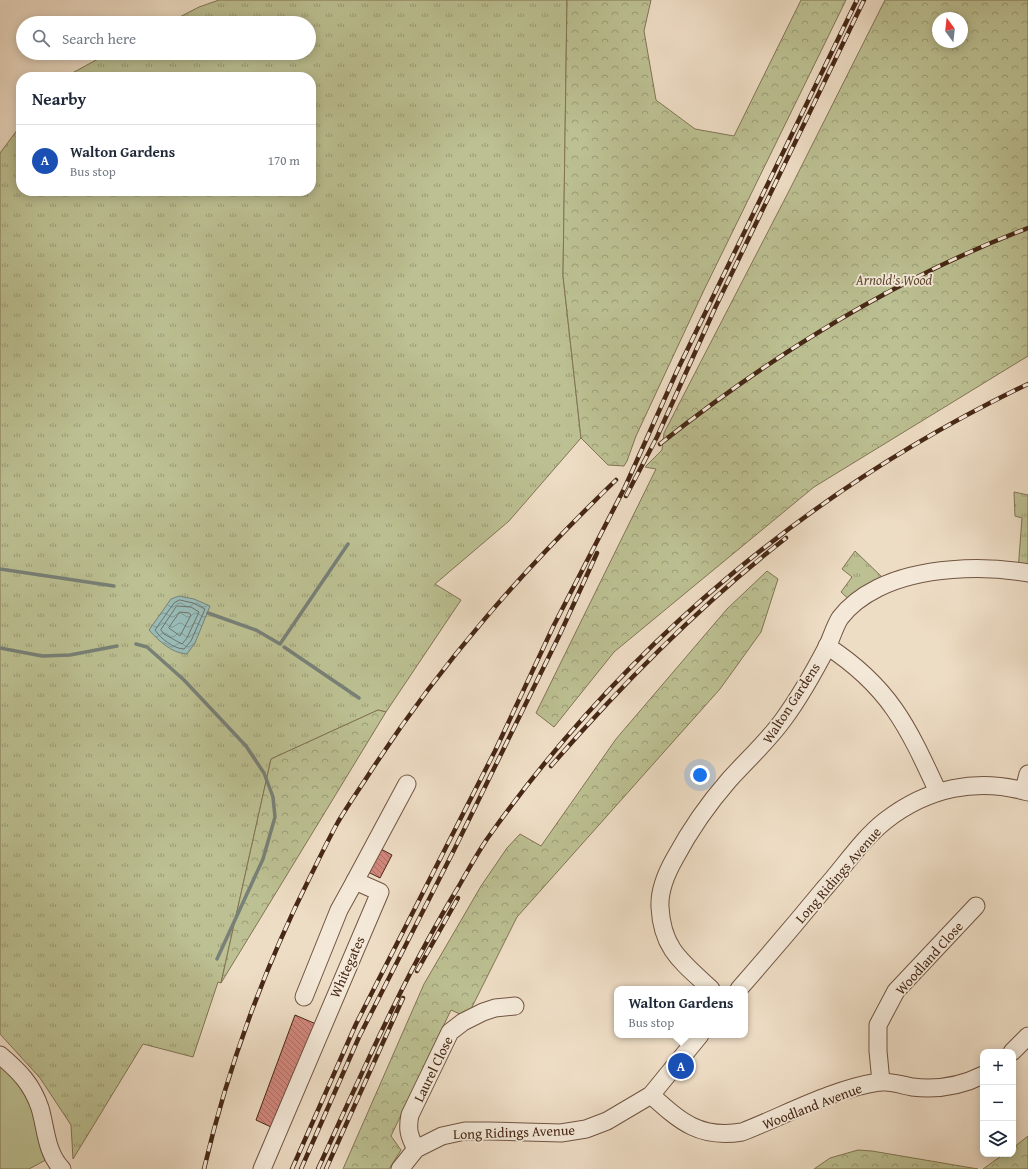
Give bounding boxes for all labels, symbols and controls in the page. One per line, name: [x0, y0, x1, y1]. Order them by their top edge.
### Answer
north arrow: [932, 12, 968, 48]
search box: [16, 16, 316, 60]
icon: search: [30, 27, 52, 49]
text: Search here: [62, 28, 136, 49]
text: Nearby: [32, 86, 86, 111]
text: Walton Gardens: [70, 141, 175, 162]
text: A: [41, 151, 49, 170]
text: 170 m: [268, 151, 300, 170]
text: Bus stop: [70, 162, 116, 181]
park label: Arnold's Wood: [855, 270, 932, 290]
street label: Walton Gardens: [757, 659, 825, 747]
your location: [690, 765, 710, 785]
street label: Long Ridings Avenue: [791, 822, 886, 928]
street label: Woodland Close: [890, 916, 968, 999]
street label: Whitegates: [324, 933, 370, 1001]
popup: [614, 986, 748, 1038]
text: Walton Gardens: [628, 992, 734, 1013]
text: Bus stop: [628, 1013, 674, 1032]
street label: Laurel Close: [408, 1032, 458, 1105]
map controls: [980, 1049, 1016, 1157]
button: +: [980, 1049, 1016, 1085]
pin: A: [668, 1051, 694, 1081]
street label: Woodland Avenue: [759, 1078, 865, 1134]
button: −: [980, 1085, 1016, 1121]
street label: Long Ridings Avenue: [453, 1120, 576, 1144]
button: layers: [980, 1121, 1016, 1157]

